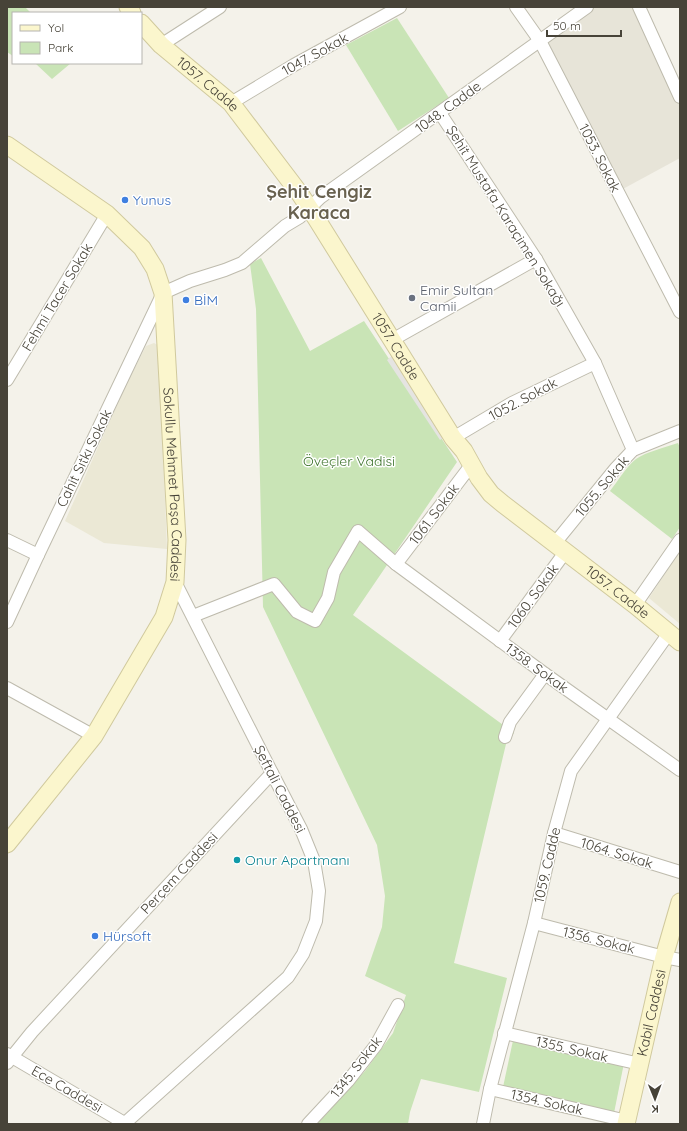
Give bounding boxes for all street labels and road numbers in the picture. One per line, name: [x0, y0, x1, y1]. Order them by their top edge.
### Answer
street label: 1047. Sokak: [279, 28, 351, 80]
street label: 1057. Cadde: [173, 53, 243, 115]
street label: 1048. Cadde: [411, 77, 485, 137]
street label: 1053. Sokak: [575, 121, 625, 195]
street label: Şehit Mustafa Karaçimen Sokağı: [443, 122, 569, 310]
street label: Fehmi Tacer Sokak: [18, 240, 96, 354]
street label: 1057. Cadde: [368, 309, 424, 384]
street label: 1052. Sokak: [486, 373, 560, 425]
street label: Sokullu Mehmet Paşa Caddesi: [159, 387, 186, 582]
street label: Cahit Sıtkı Sokak: [53, 406, 115, 510]
street label: 1055. Sokak: [571, 452, 633, 520]
street label: 1061. Sokak: [405, 480, 463, 548]
street label: 1060. Sokak: [504, 560, 562, 632]
street label: 1057. Cadde: [582, 562, 654, 623]
street label: 1358. Sokak: [502, 639, 572, 697]
street label: Şeftali Caddesi: [250, 742, 310, 836]
street label: 1059. Cadde: [530, 825, 564, 905]
street label: Perçem Caddesi: [137, 828, 221, 918]
street label: 1064. Sokak: [579, 833, 655, 873]
street label: 1356. Sokak: [561, 922, 637, 958]
street label: Kabil Caddesi: [633, 968, 670, 1058]
street label: 1355. Sokak: [534, 1032, 610, 1066]
street label: 1345. Sokak: [326, 1033, 386, 1101]
street label: Ece Caddesi: [28, 1061, 106, 1117]
street label: 1354. Sokak: [509, 1085, 585, 1119]

